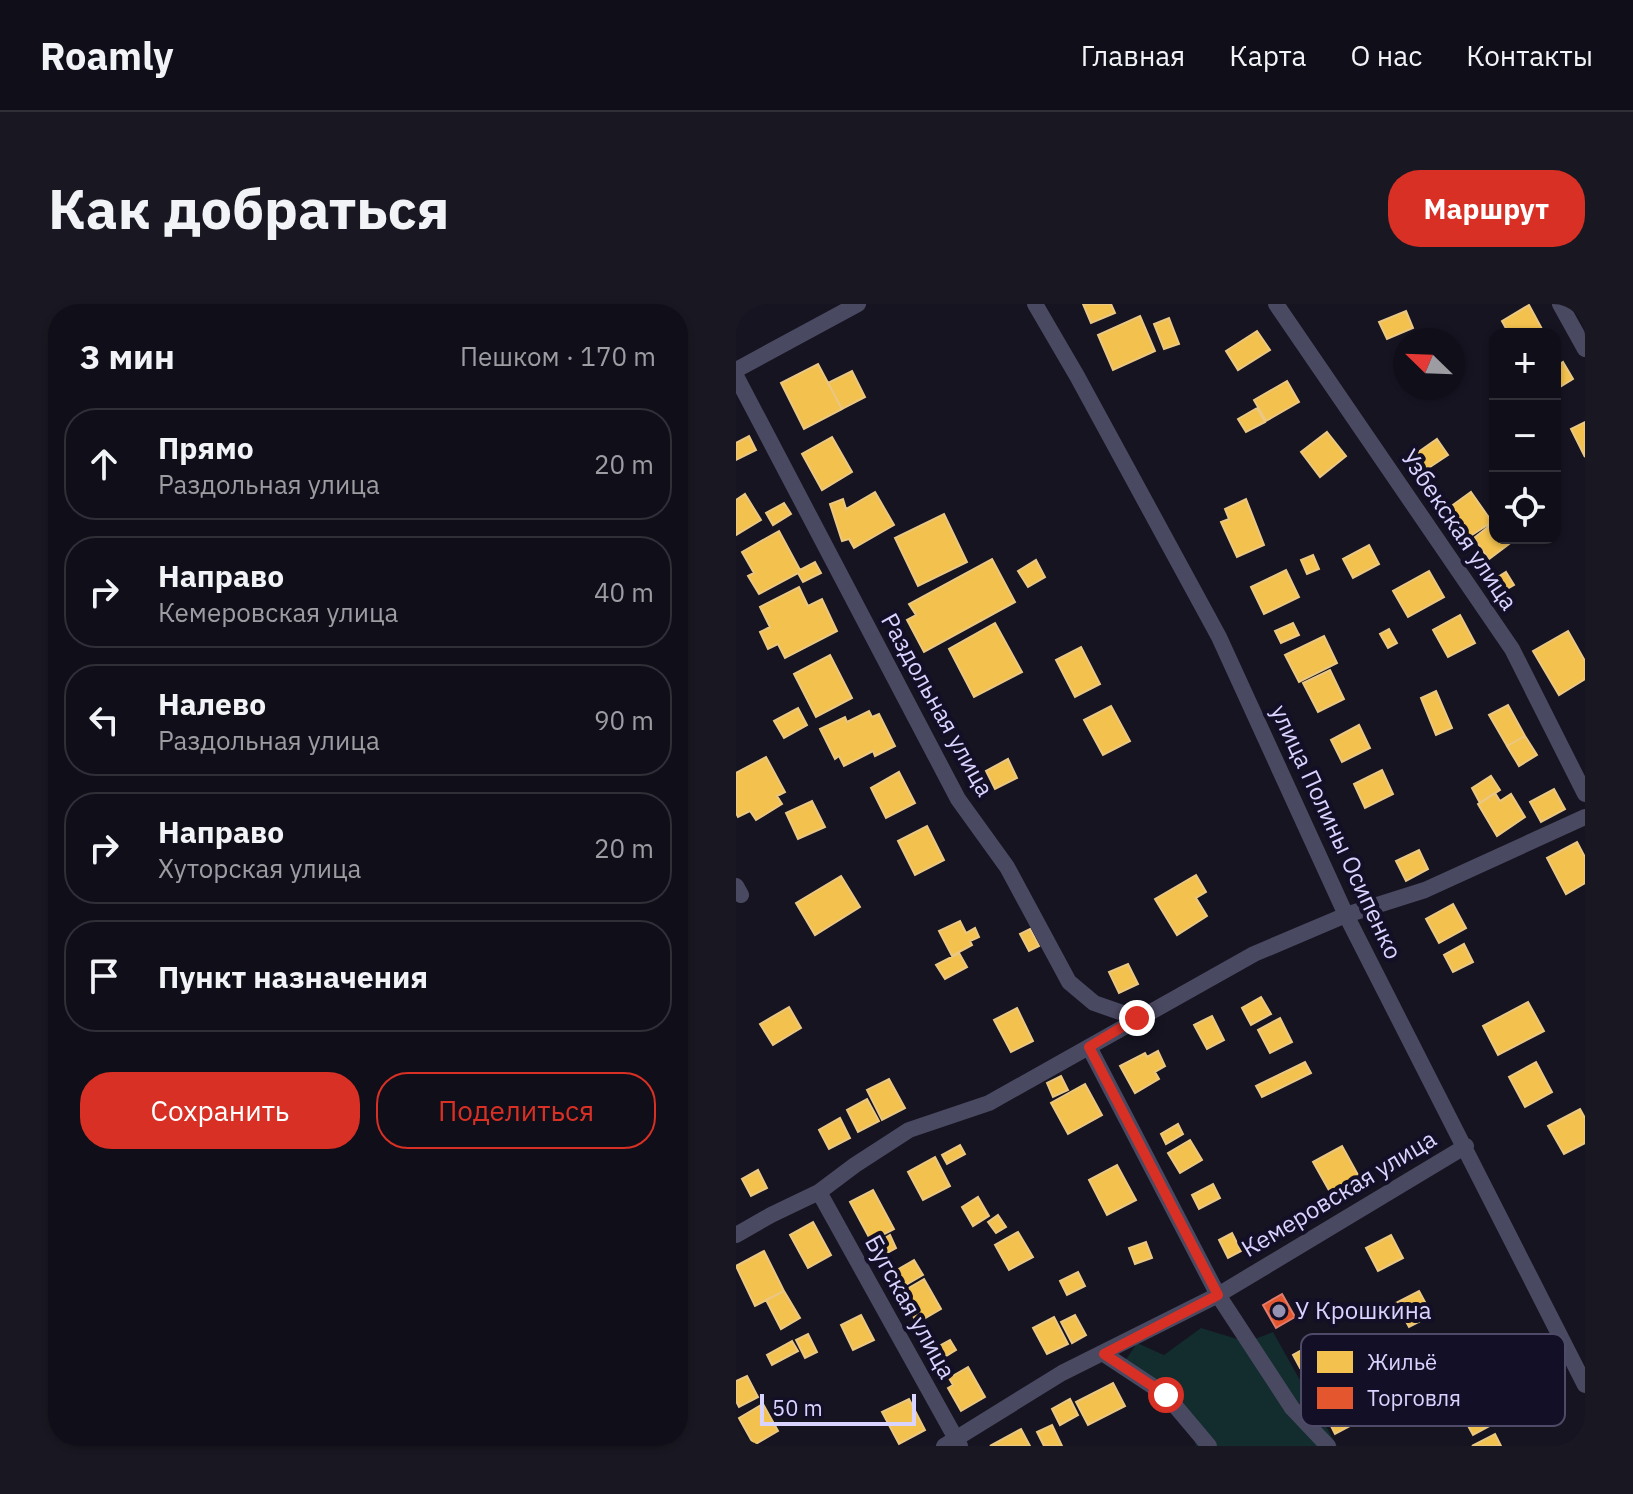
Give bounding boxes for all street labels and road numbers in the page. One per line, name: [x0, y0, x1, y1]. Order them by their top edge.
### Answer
street label: Узбекская улица: [1394, 443, 1526, 616]
street label: Раздольная улица: [874, 607, 1002, 802]
street label: улица Полины Осипенко: [1264, 699, 1410, 964]
street label: Кемеровская улица: [1235, 1122, 1442, 1264]
street label: Бугская улица: [858, 1229, 964, 1384]

